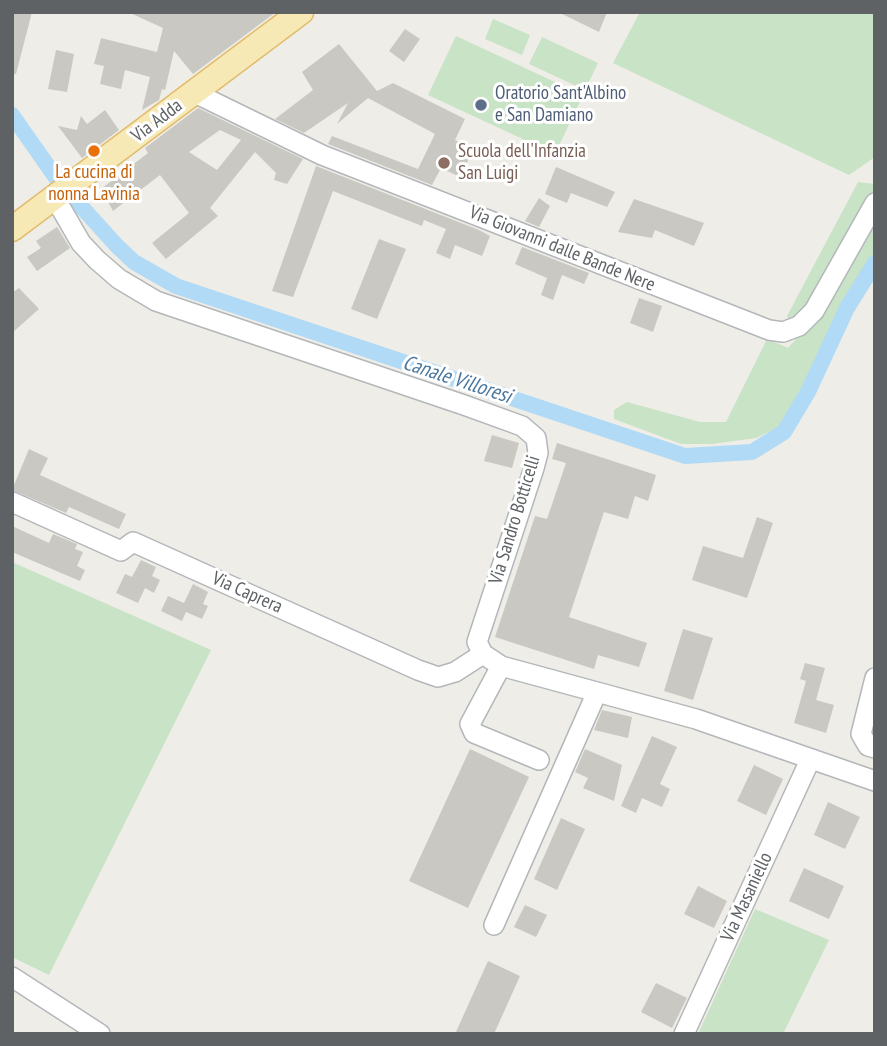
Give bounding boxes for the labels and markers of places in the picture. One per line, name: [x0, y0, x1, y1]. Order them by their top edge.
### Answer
place label: Oratorio Sant'Albino e San Damiano: [495, 83, 626, 127]
marker: Oratorio Sant'Albino e San Damiano: [473, 97, 489, 113]
place label: Scuola dell'Infanzia San Luigi: [458, 141, 586, 185]
marker: La cucina di nonna Lavinia: [86, 143, 102, 159]
marker: Scuola dell'Infanzia San Luigi: [436, 155, 452, 171]
place label: La cucina di nonna Lavinia: [48, 162, 140, 206]

